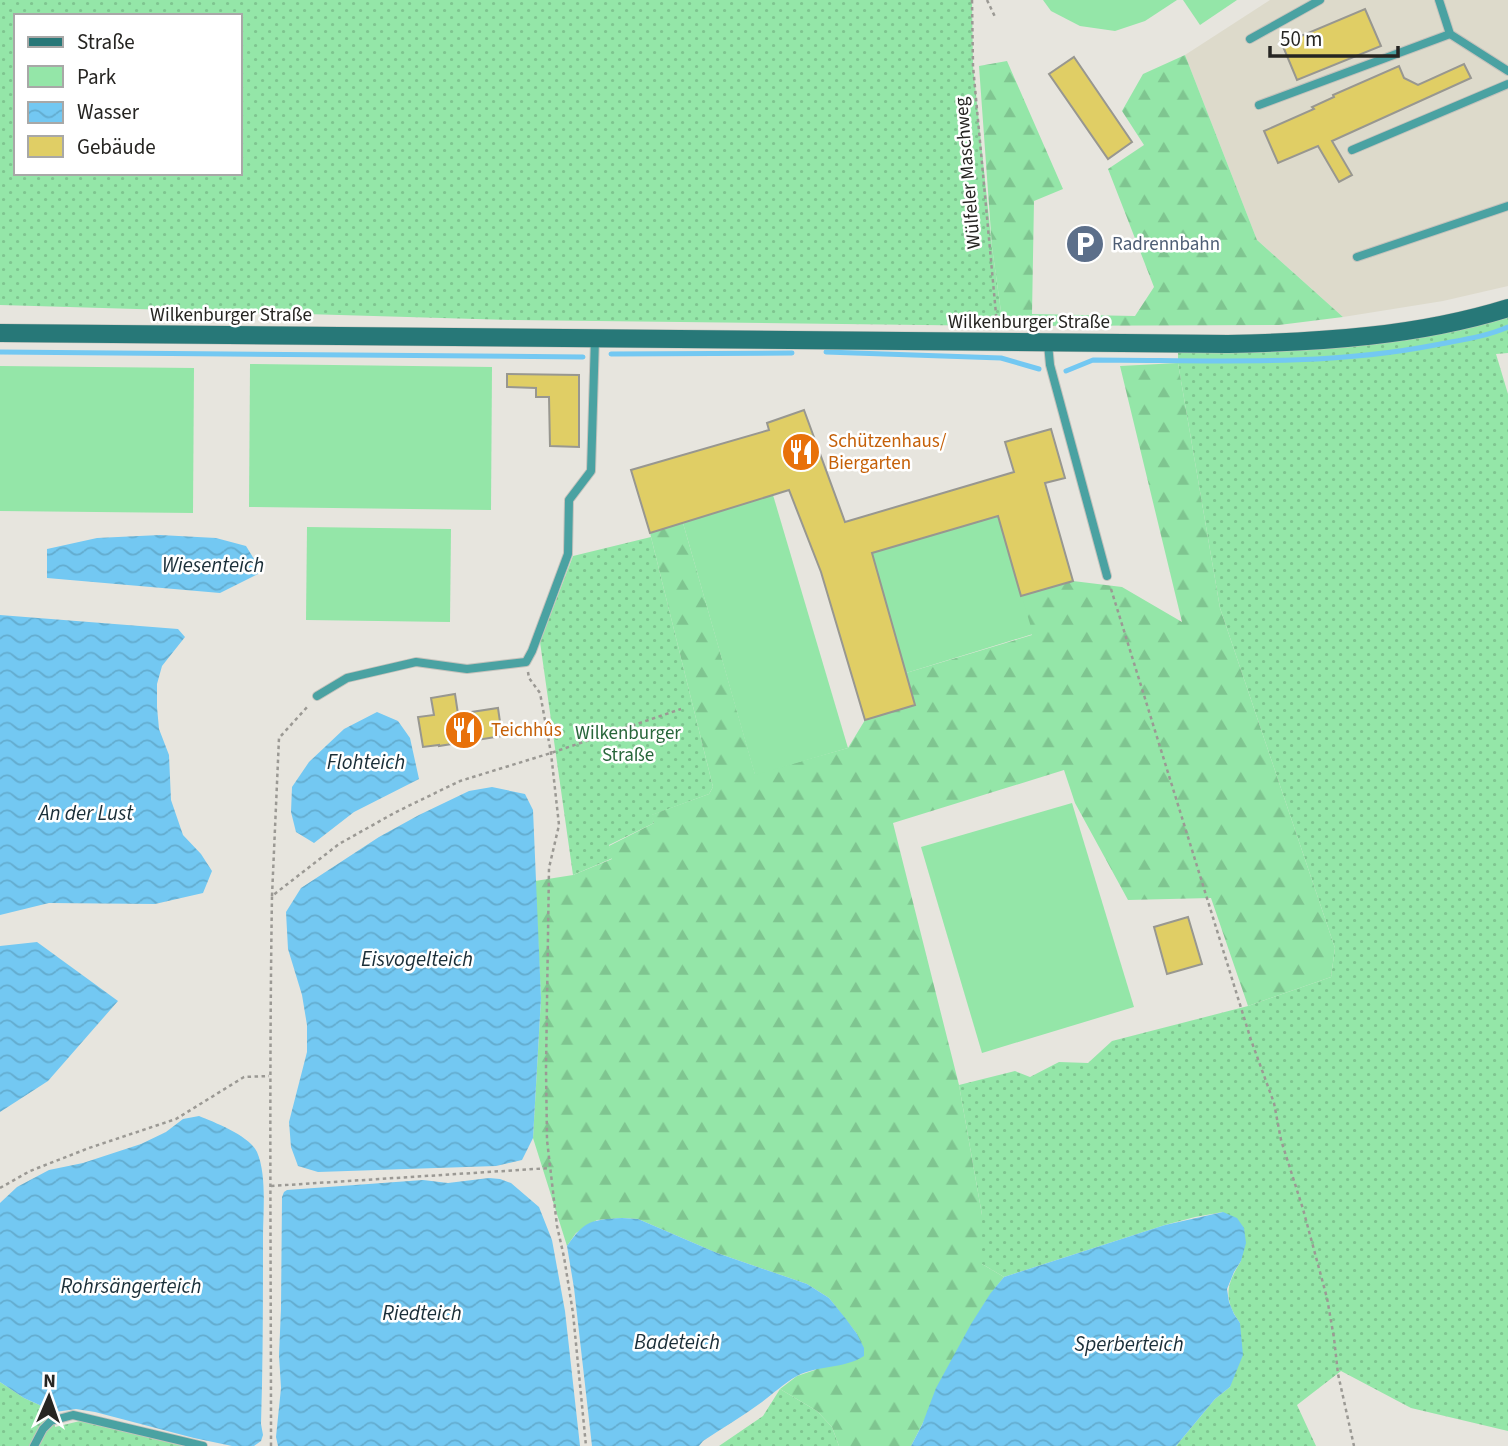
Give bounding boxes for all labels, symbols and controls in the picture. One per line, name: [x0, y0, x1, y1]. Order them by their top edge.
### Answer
legend: [14, 14, 242, 175]
scale bar: [1270, 14, 1398, 58]
text: 50 m: [1280, 24, 1322, 54]
text: Straße: [77, 27, 135, 57]
text: Park: [77, 62, 117, 92]
street label: Wülfeler Maschweg: [948, 96, 988, 250]
text: Wasser: [77, 97, 140, 127]
text: Gebäude: [77, 132, 156, 162]
parking icon: Radrennbahn: [1064, 223, 1106, 265]
place label: Radrennbahn: [1112, 231, 1220, 258]
street label: Wilkenburger Straße: [150, 302, 312, 329]
street label: Wilkenburger Straße: [948, 309, 1110, 336]
place label: Schützenhaus/ Biergarten: [828, 428, 947, 477]
restaurant icon: Schützenhaus/ Biergarten: [780, 431, 822, 473]
water label: Wiesenteich: [162, 550, 264, 580]
restaurant icon: Teichhûs: [443, 709, 485, 751]
place label: Teichhûs: [491, 717, 562, 744]
park label: Wilkenburger Straße: [575, 720, 681, 769]
water label: Flohteich: [327, 747, 405, 777]
water label: An der Lust: [37, 798, 134, 828]
water label: Eisvogelteich: [361, 944, 473, 974]
water label: Rohrsängerteich: [60, 1271, 202, 1301]
water label: Riedteich: [382, 1298, 462, 1328]
water label: Badeteich: [634, 1327, 720, 1357]
water label: Sperberteich: [1074, 1329, 1184, 1359]
north arrow: [14, 1362, 84, 1432]
text: N: [43, 1368, 56, 1395]

